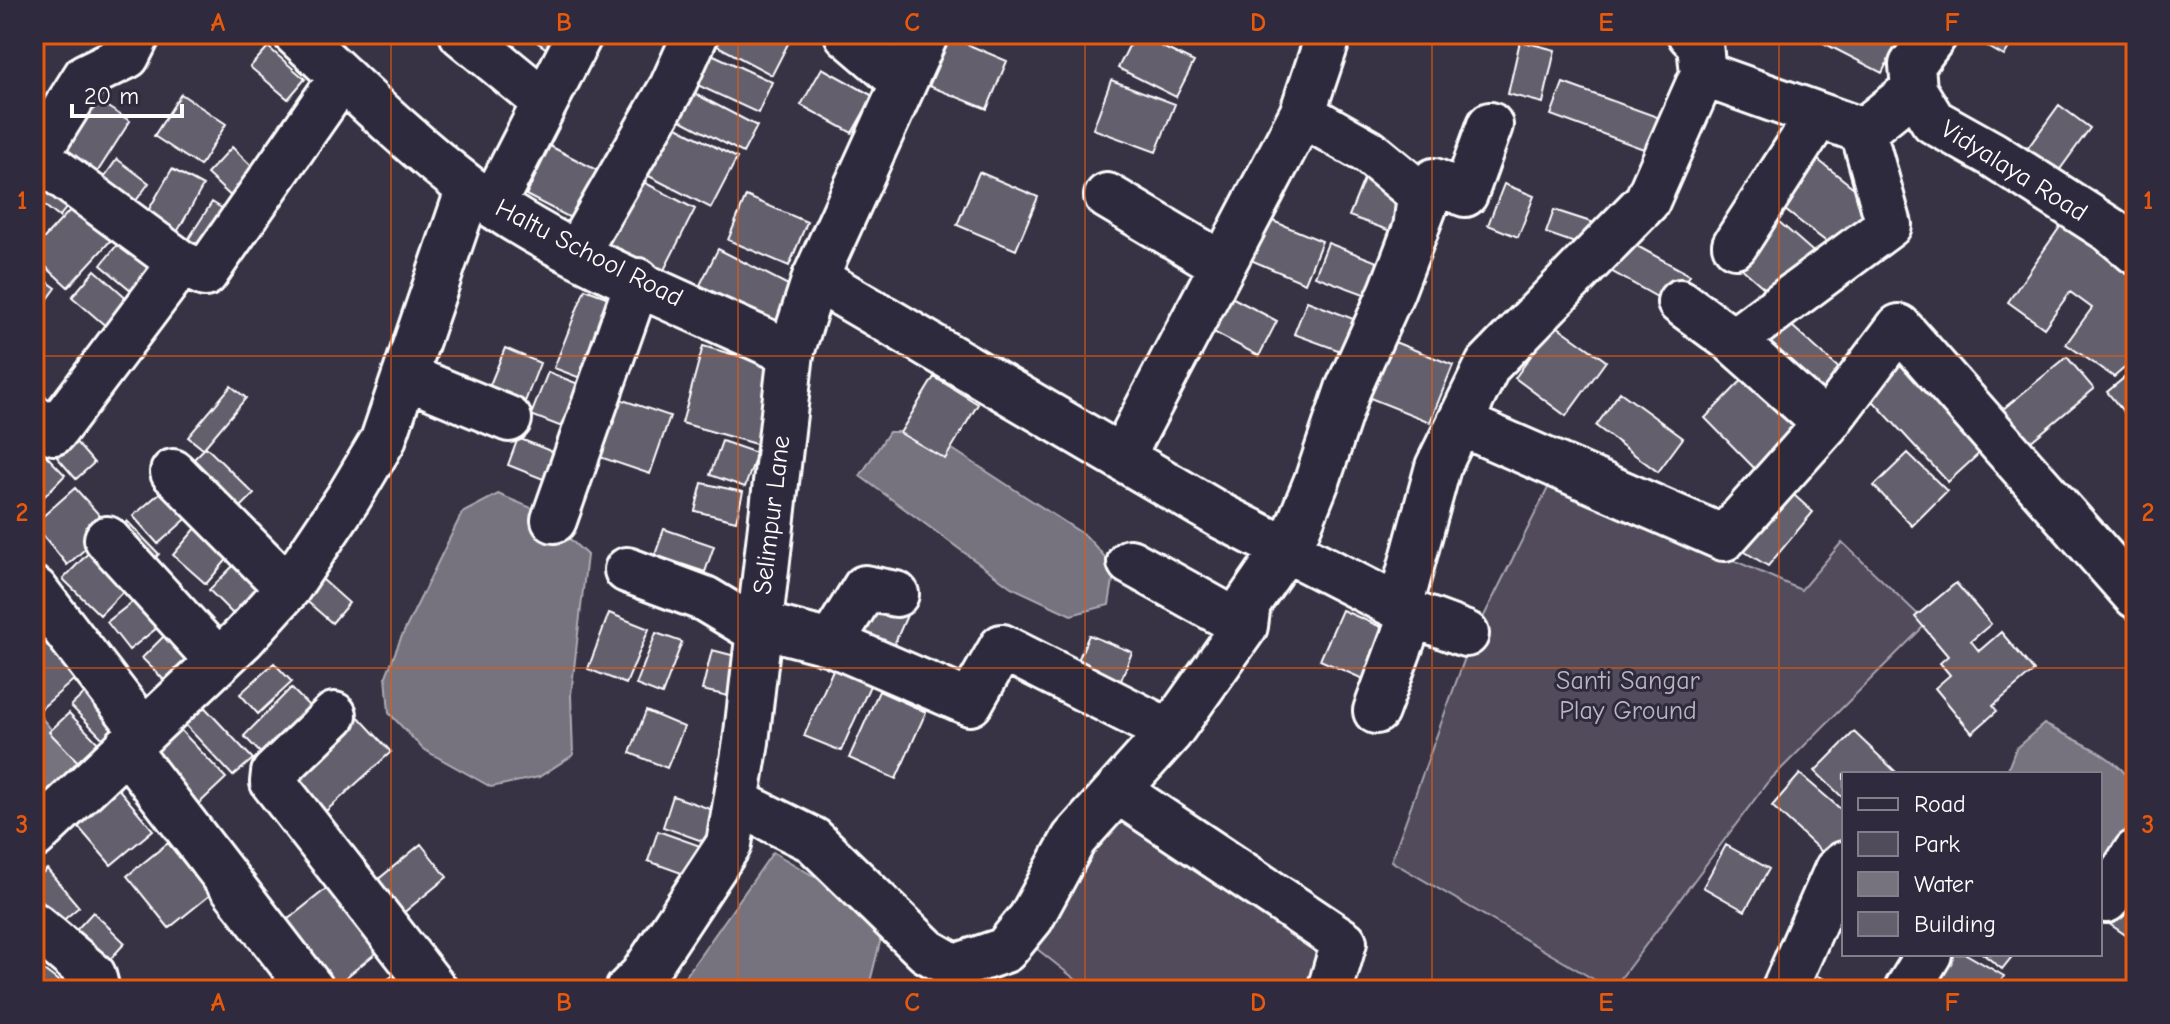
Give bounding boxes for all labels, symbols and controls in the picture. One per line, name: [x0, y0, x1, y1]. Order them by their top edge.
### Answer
text: A: [211, 8, 226, 38]
text: B: [556, 8, 572, 38]
text: C: [904, 8, 920, 38]
text: D: [1250, 8, 1266, 38]
text: E: [1598, 8, 1614, 38]
text: F: [1944, 8, 1960, 38]
scale bar: [72, 68, 182, 118]
text: 20 m: [84, 82, 139, 110]
street label: Vidyalaya Road: [1935, 114, 2093, 228]
text: 1: [17, 186, 27, 216]
text: 1: [2143, 186, 2153, 216]
street label: Haltu School Road: [490, 193, 688, 313]
street label: Selimpur Lane: [747, 434, 797, 596]
text: 2: [16, 498, 28, 528]
text: 2: [2142, 498, 2154, 528]
park label: Santi Sangar Play Ground: [1556, 666, 1701, 726]
legend: [1842, 772, 2102, 956]
text: Road: [1914, 790, 1966, 818]
text: 3: [16, 810, 28, 840]
text: 3: [2142, 810, 2154, 840]
text: Park: [1914, 830, 1960, 858]
text: Water: [1914, 870, 1974, 898]
text: Building: [1914, 910, 1996, 938]
text: A: [211, 988, 226, 1018]
text: B: [556, 988, 572, 1018]
text: C: [904, 988, 920, 1018]
text: D: [1250, 988, 1266, 1018]
text: E: [1598, 988, 1614, 1018]
text: F: [1944, 988, 1960, 1018]

